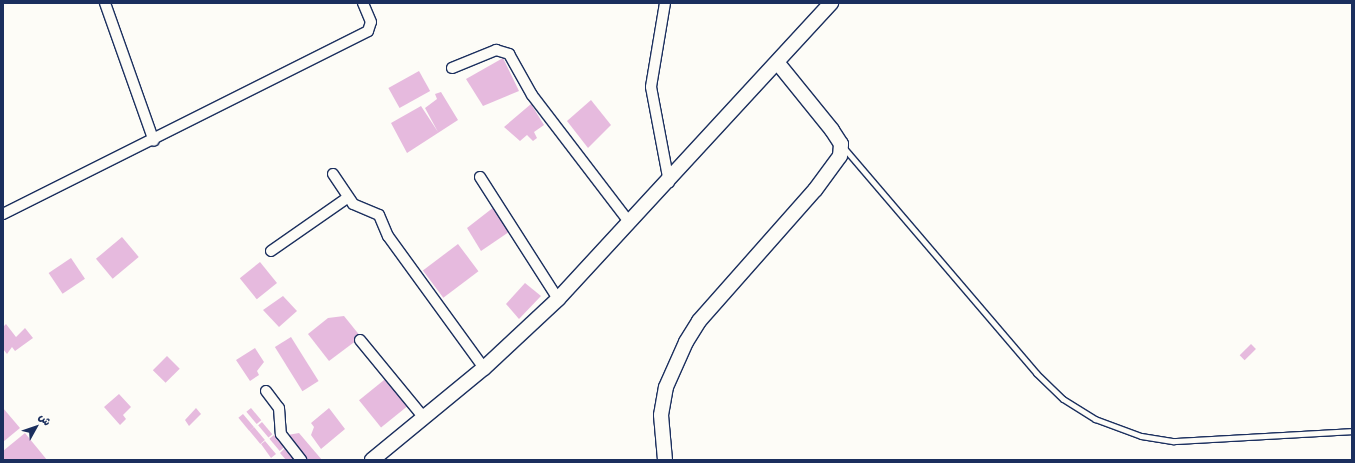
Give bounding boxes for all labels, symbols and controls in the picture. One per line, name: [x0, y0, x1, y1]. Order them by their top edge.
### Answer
north arrow: [16, 407, 56, 447]
text: ش: [36, 410, 54, 428]

